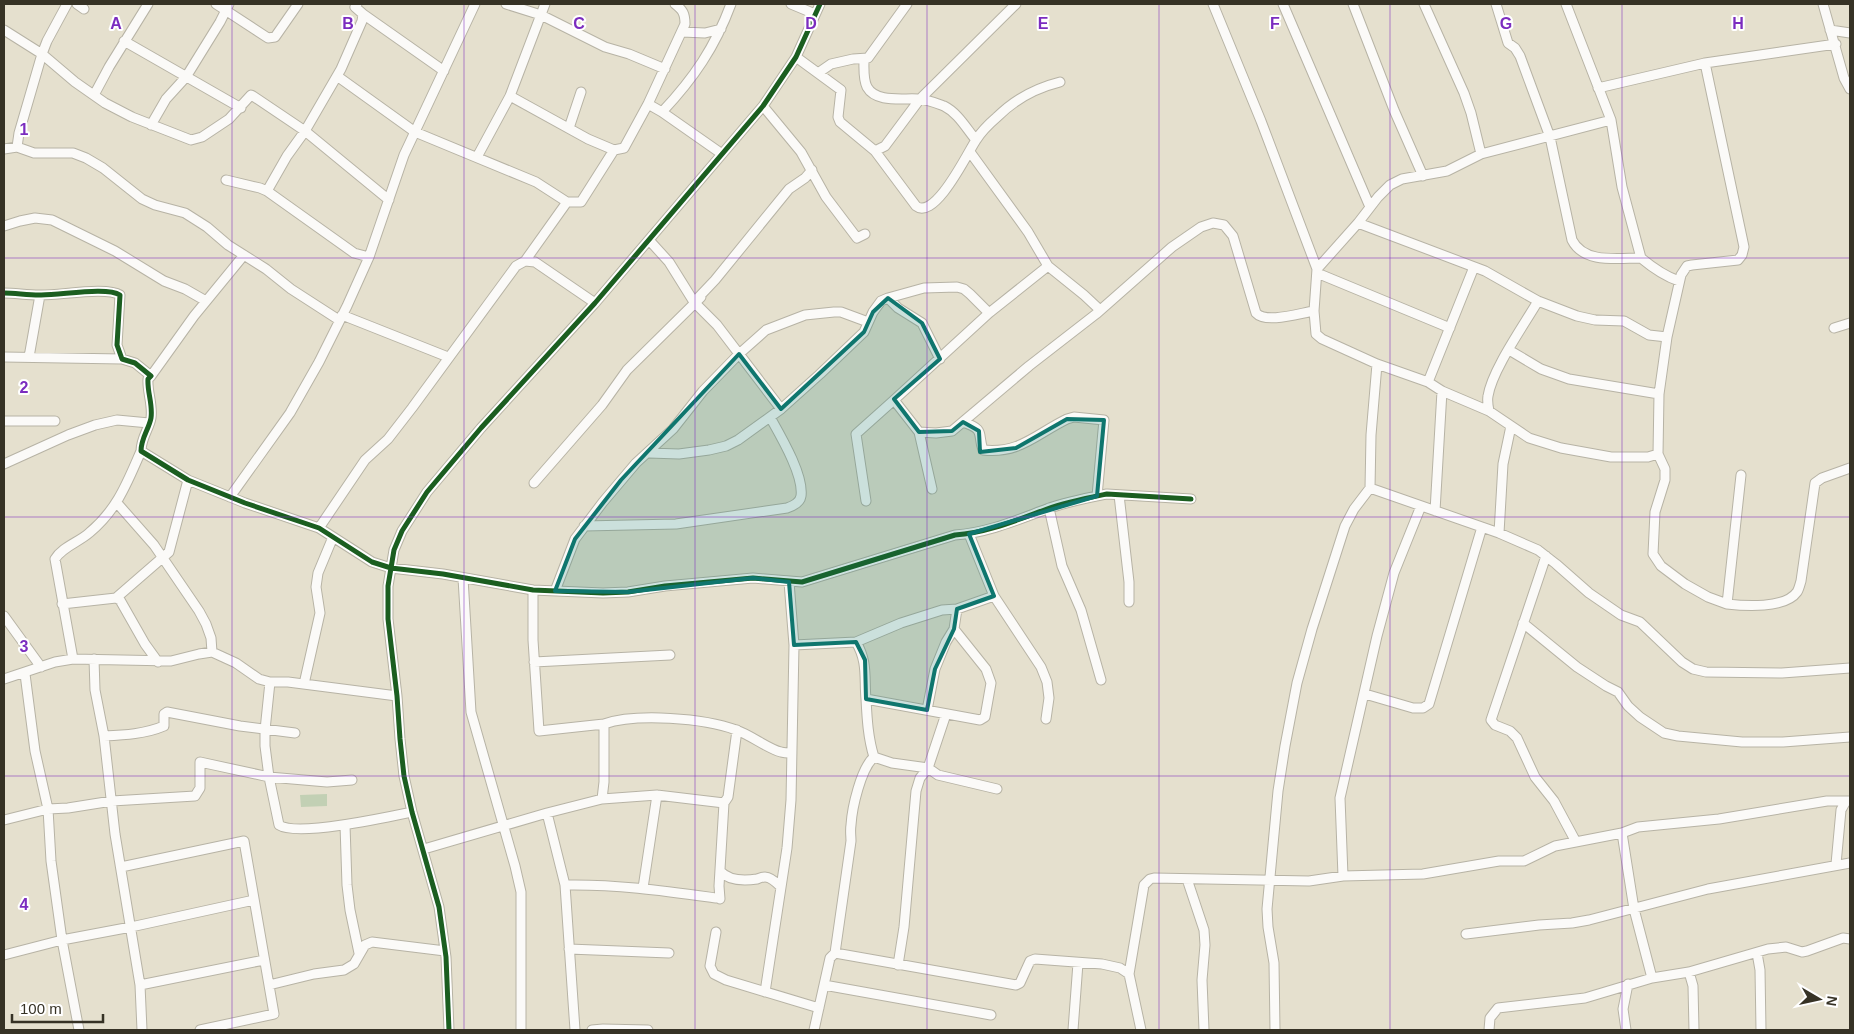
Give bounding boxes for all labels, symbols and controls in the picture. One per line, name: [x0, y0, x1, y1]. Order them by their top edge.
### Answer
text: A: [110, 15, 122, 32]
text: B: [342, 15, 354, 32]
text: C: [573, 15, 585, 32]
text: D: [805, 15, 817, 32]
text: E: [1038, 15, 1049, 32]
text: F: [1270, 15, 1280, 32]
text: G: [1500, 15, 1512, 32]
text: H: [1732, 15, 1744, 32]
text: 1: [20, 121, 29, 138]
text: 2: [20, 379, 29, 396]
text: 3: [20, 638, 29, 655]
text: 4: [20, 896, 29, 913]
north arrow: [1794, 974, 1844, 1024]
scale bar: [12, 992, 104, 1024]
text: N: [1823, 995, 1841, 1007]
text: 100 m: [20, 1000, 62, 1017]

